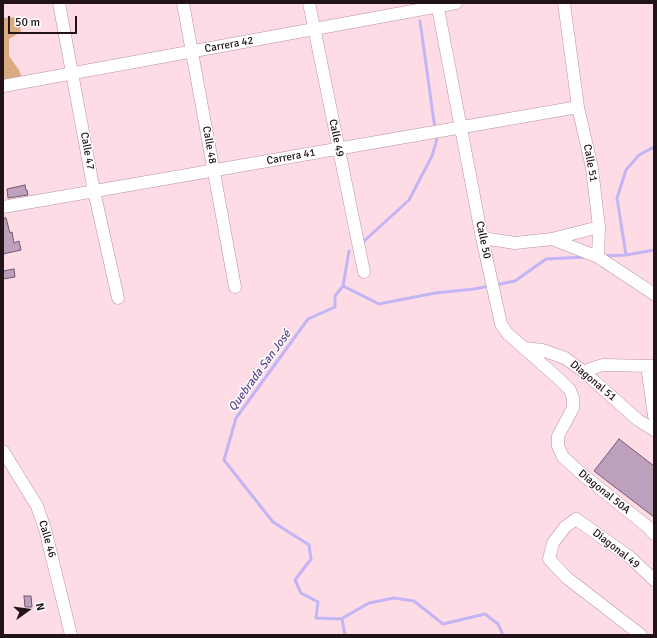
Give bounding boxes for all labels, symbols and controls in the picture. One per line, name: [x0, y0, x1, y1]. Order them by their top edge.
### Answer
scale bar: [10, 8, 79, 34]
text: 50 m: [15, 15, 40, 30]
street label: Carrera 42: [204, 34, 254, 56]
street label: Calle 49: [326, 118, 346, 158]
street label: Calle 48: [199, 125, 219, 165]
street label: Calle 47: [77, 131, 97, 171]
street label: Calle 51: [580, 143, 600, 183]
street label: Carrera 41: [266, 146, 316, 168]
street label: Calle 50: [473, 220, 493, 260]
water label: Quebrada San José: [226, 328, 294, 414]
street label: Diagonal 51: [567, 358, 619, 404]
street label: Diagonal 50A: [575, 467, 633, 517]
street label: Calle 46: [35, 519, 59, 559]
street label: Diagonal 49: [590, 526, 642, 572]
north arrow: [8, 590, 48, 630]
text: N: [33, 602, 47, 612]

